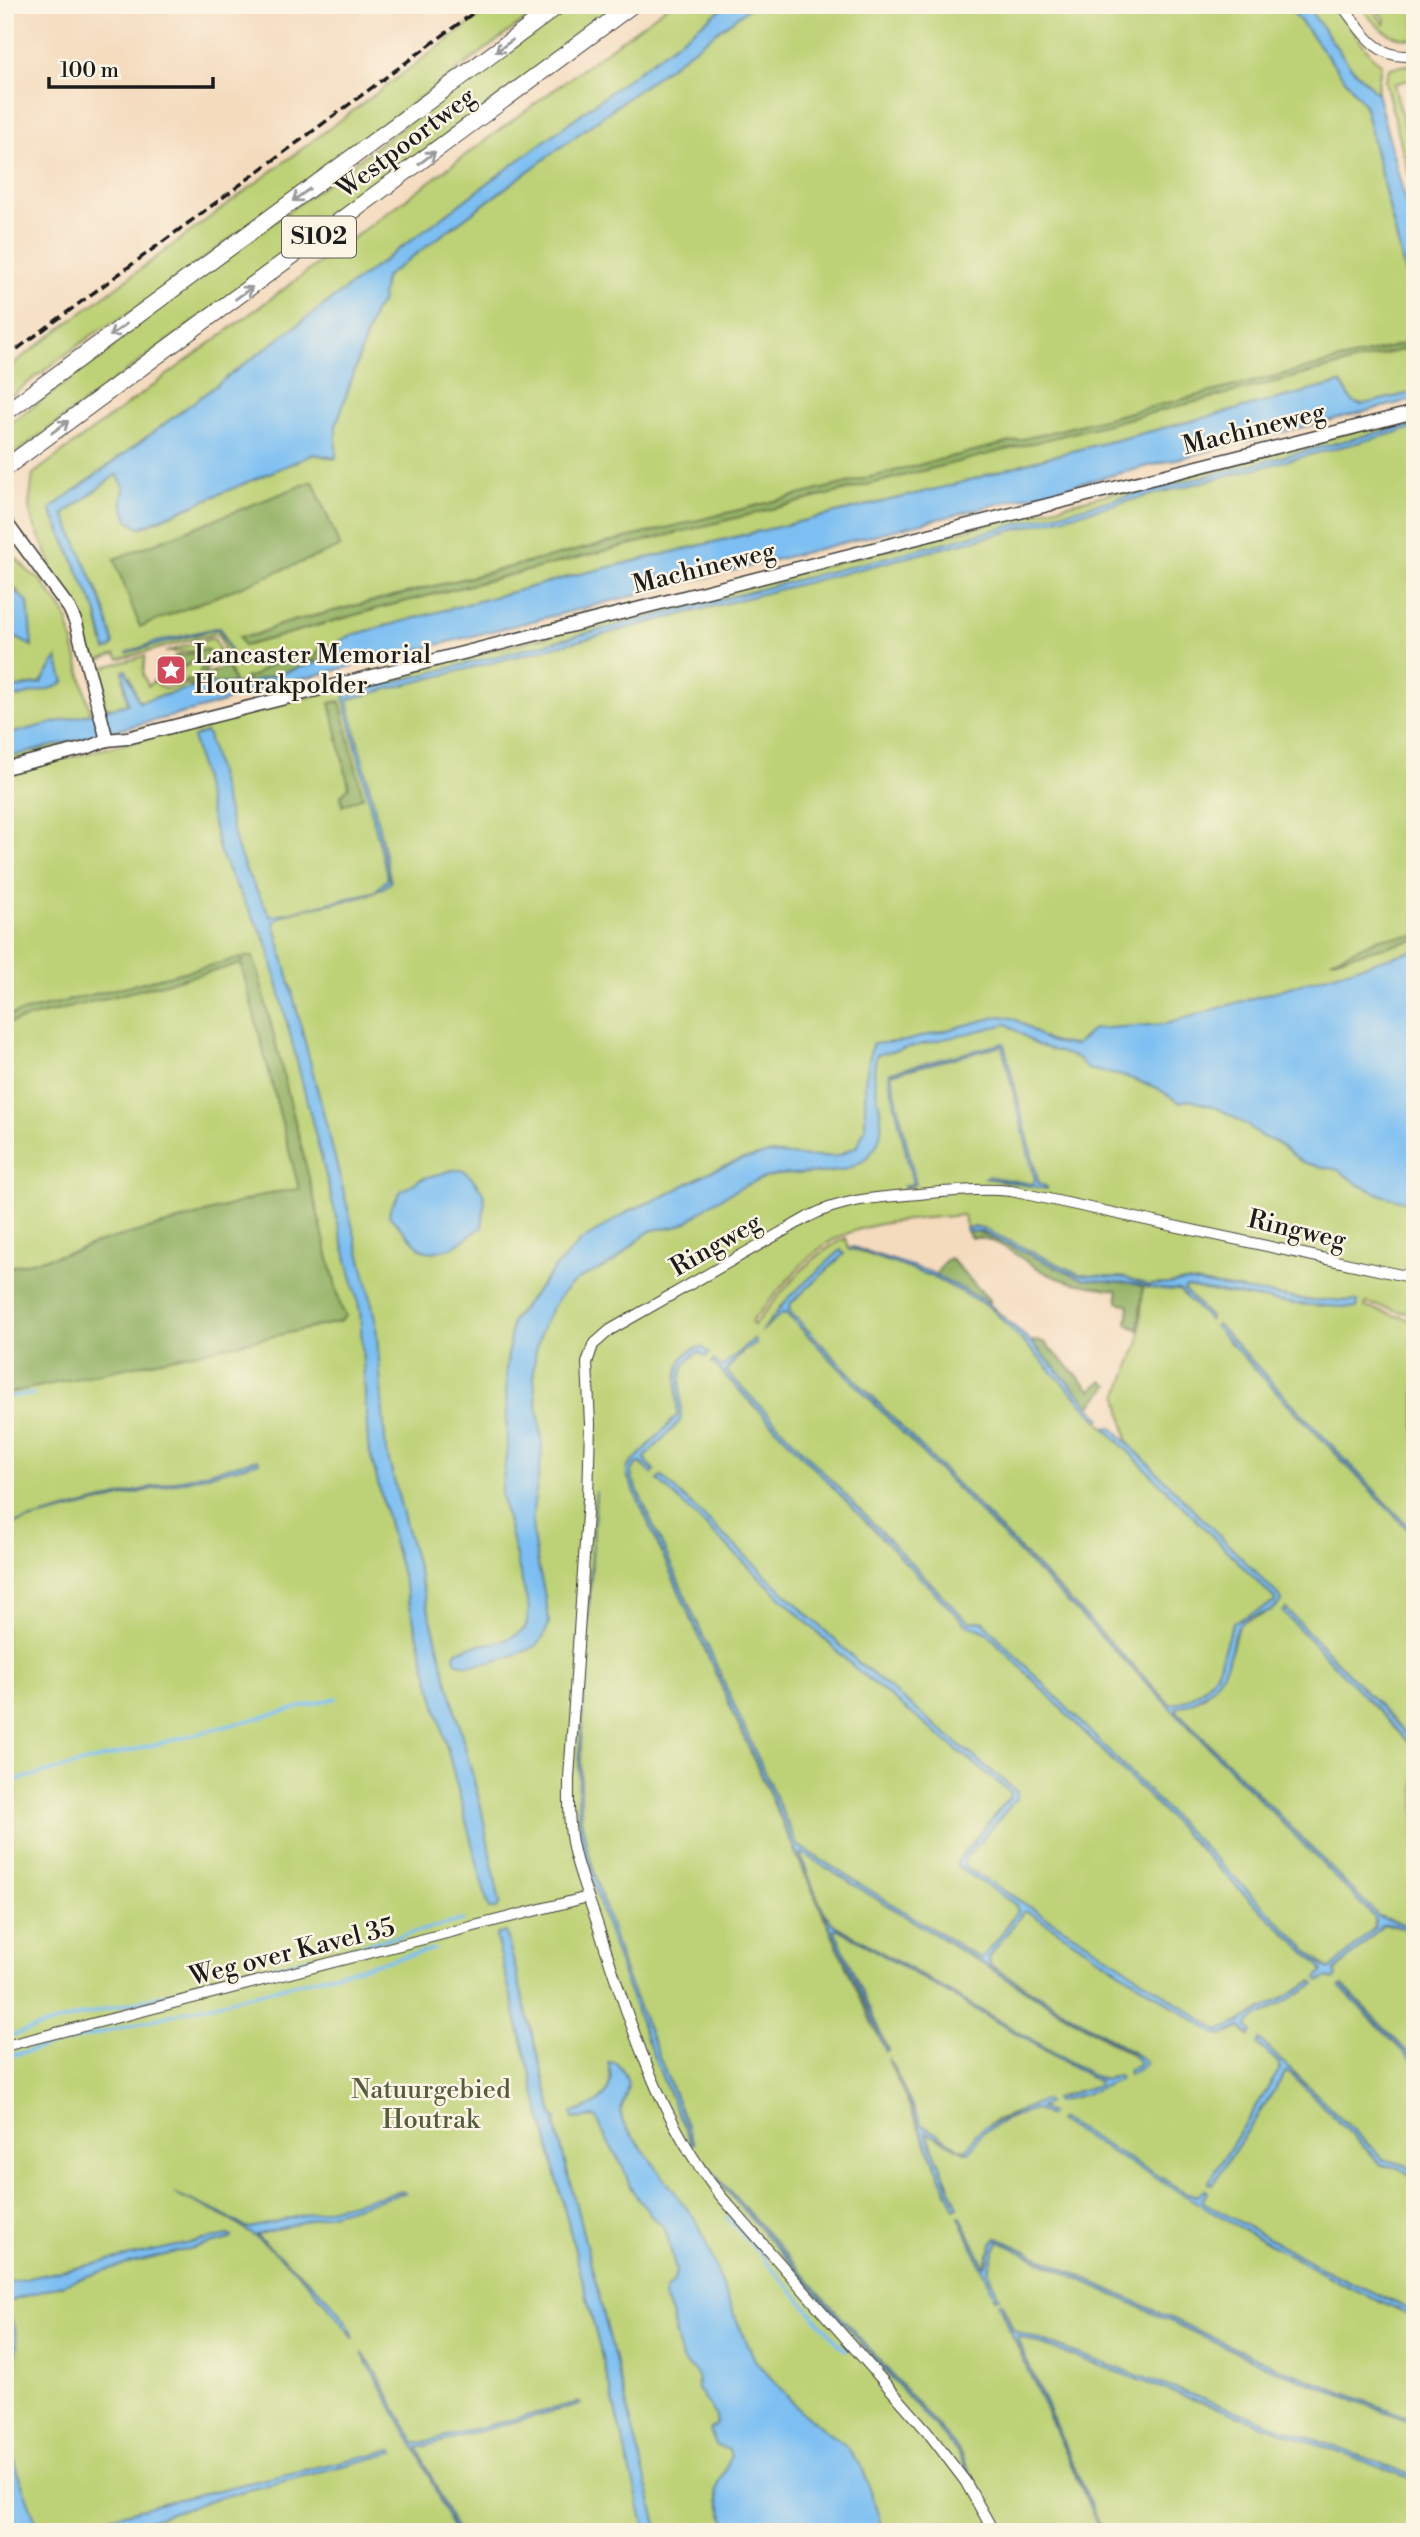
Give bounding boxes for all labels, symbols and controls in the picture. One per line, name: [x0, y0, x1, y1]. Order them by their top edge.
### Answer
one-way arrow: [495, 38, 513, 53]
scale bar: [49, 46, 214, 90]
text: 100 m: [60, 58, 119, 84]
street label: Westpoortweg: [329, 80, 482, 206]
one-way arrow: [417, 151, 436, 166]
one-way arrow: [292, 188, 311, 203]
road number: S102: [282, 216, 356, 258]
one-way arrow: [234, 286, 253, 300]
one-way arrow: [109, 323, 128, 338]
street label: Machineweg: [1179, 396, 1329, 462]
one-way arrow: [50, 420, 69, 435]
street label: Machineweg: [629, 535, 779, 601]
place label: Lancaster Memorial Houtrakpolder: [194, 639, 431, 701]
place icon: Lancaster Memorial Houtrakpolder: [154, 653, 188, 687]
street label: Ringweg: [1245, 1203, 1350, 1257]
street label: Ringweg: [665, 1206, 768, 1284]
street label: Weg over Kavel 35: [185, 1911, 398, 1993]
park label: Natuurgebied Houtrak: [351, 2074, 511, 2136]

